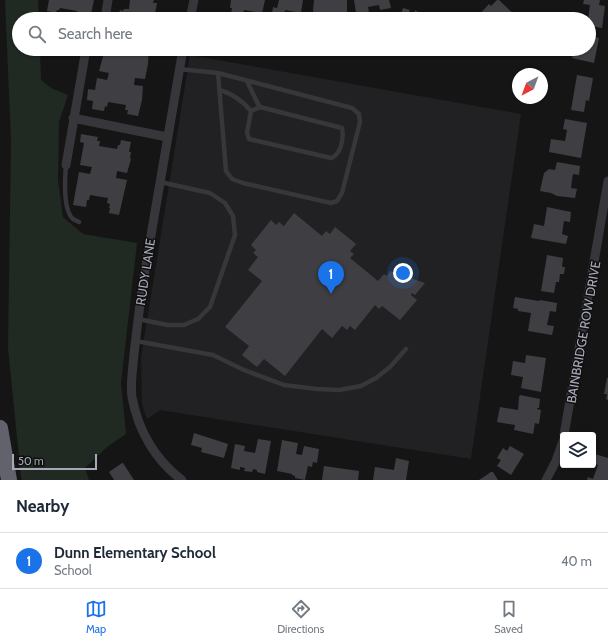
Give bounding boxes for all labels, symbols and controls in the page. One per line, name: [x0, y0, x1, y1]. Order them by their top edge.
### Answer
search box: [12, 12, 596, 56]
icon: search: [26, 23, 48, 45]
text: Search here: [58, 25, 133, 43]
north arrow: [512, 68, 548, 104]
street label: RUDY LANE: [132, 237, 158, 307]
street label: BAINBRIDGE ROW DRIVE: [563, 260, 603, 404]
pin: 1: [318, 261, 344, 294]
your location: [393, 263, 413, 283]
map controls: [560, 432, 596, 468]
button: layers: [560, 432, 596, 468]
scale bar: [12, 452, 97, 471]
text: 50 m: [18, 454, 44, 468]
text: Nearby: [16, 496, 69, 516]
text: Dunn Elementary School: [54, 544, 216, 562]
text: 1: [27, 553, 31, 569]
text: 40 m: [561, 553, 592, 569]
text: School: [54, 562, 92, 578]
tab: Map: [85, 598, 107, 636]
tab: Directions: [277, 598, 324, 636]
tab: Saved: [494, 598, 523, 636]

